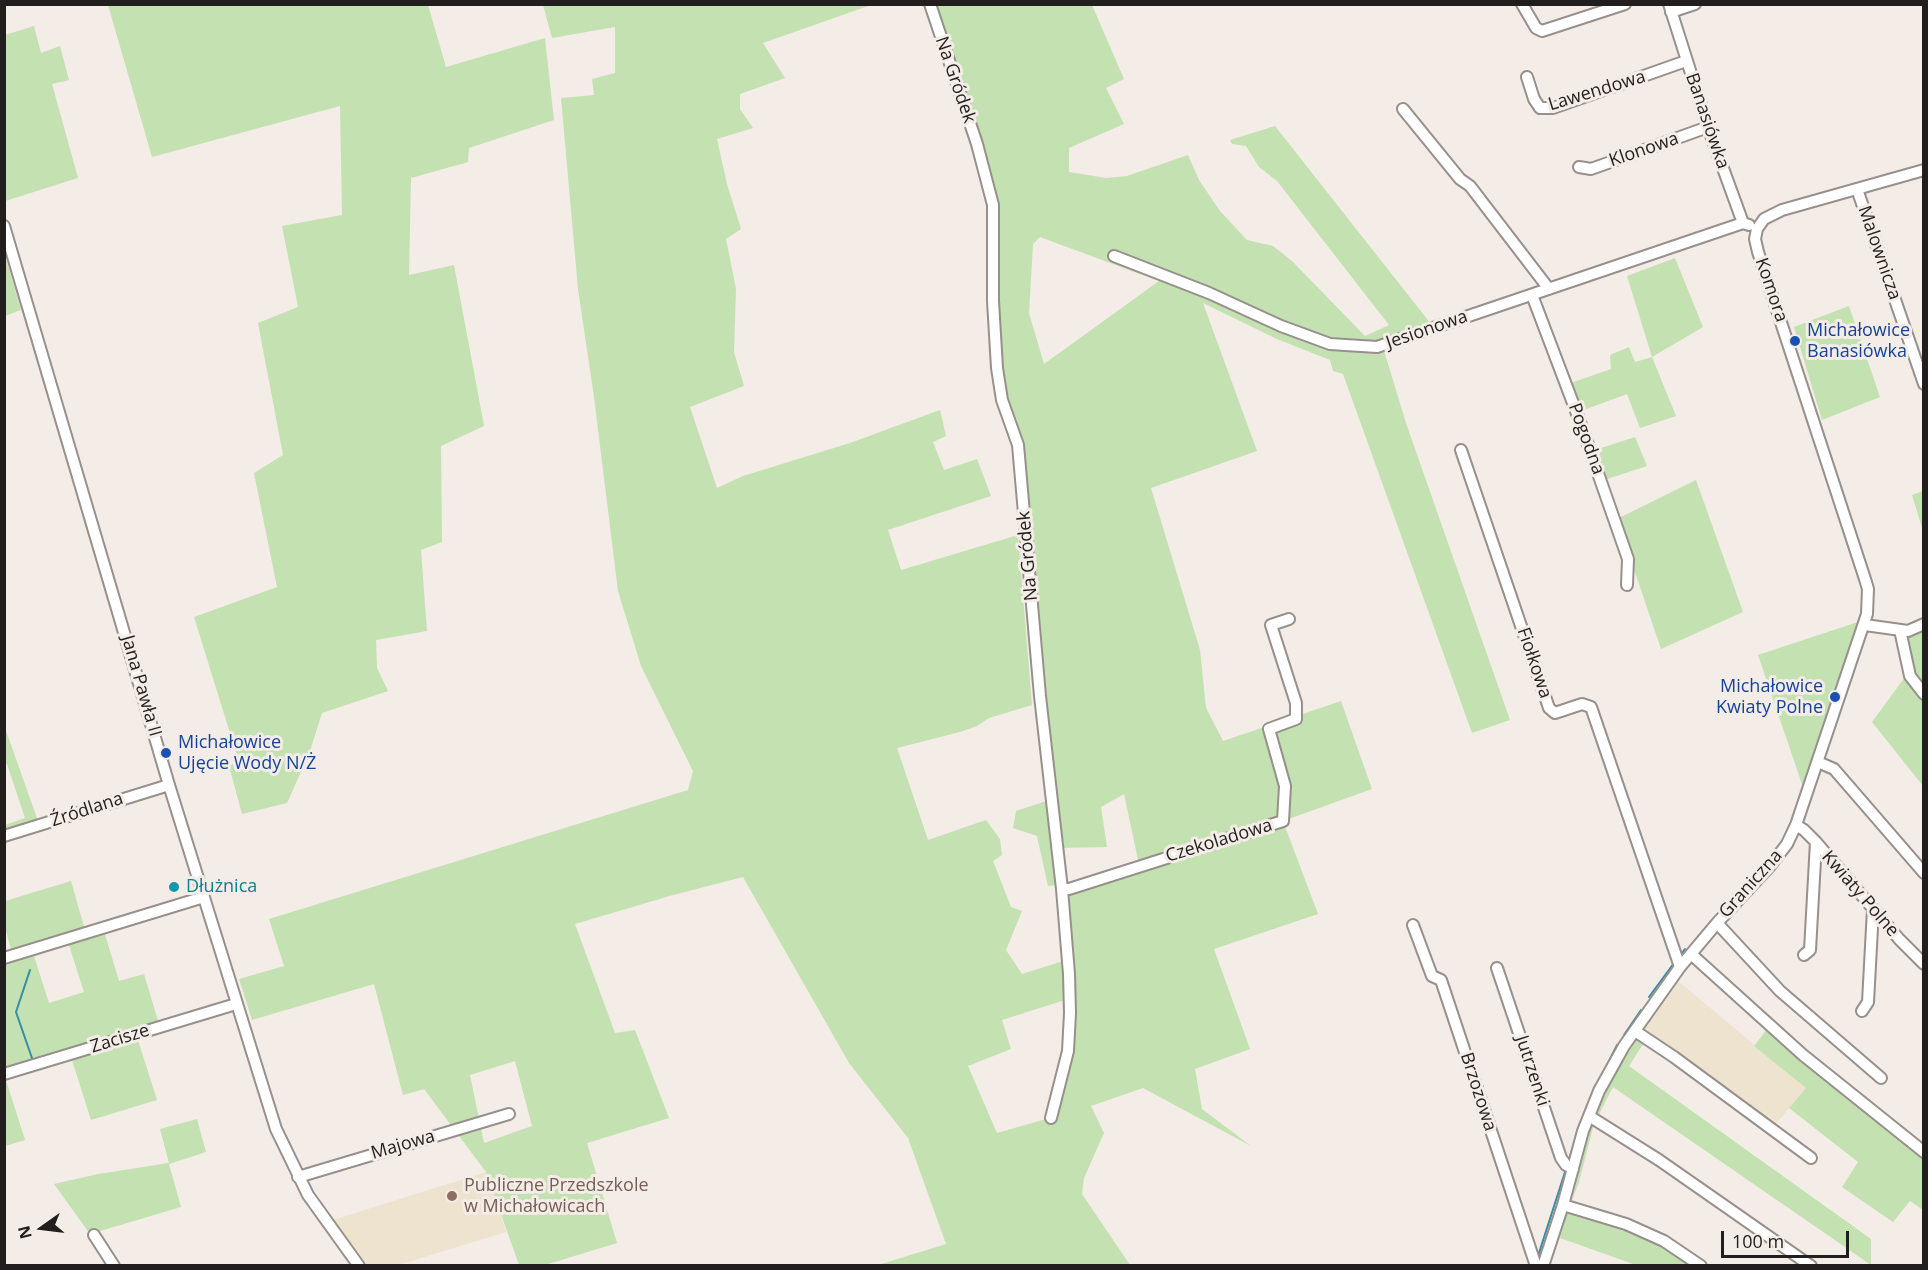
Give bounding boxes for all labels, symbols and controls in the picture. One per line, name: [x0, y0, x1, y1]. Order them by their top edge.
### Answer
street label: Na Gródek: [930, 34, 980, 126]
street label: Lawendowa: [1546, 66, 1648, 116]
street label: Banasiówka: [1681, 70, 1733, 172]
street label: Klonowa: [1606, 128, 1682, 172]
street label: Malownicza: [1853, 203, 1905, 303]
street label: Komora: [1750, 255, 1792, 325]
street label: Jesionowa: [1383, 306, 1471, 354]
place label: Michałowice Banasiówka: [1807, 320, 1910, 362]
marker: Michałowice Banasiówka: [1788, 334, 1802, 348]
street label: Pogodna: [1563, 400, 1609, 478]
street label: Na Gródek: [1013, 510, 1043, 602]
street label: Fiołkowa: [1512, 625, 1556, 701]
street label: Jana Pawła II: [116, 633, 166, 739]
place label: Michałowice Kwiaty Polne: [1716, 676, 1823, 718]
marker: Michałowice Kwiaty Polne: [1828, 690, 1842, 704]
place label: Michałowice Ujęcie Wody N/Ż: [178, 732, 316, 774]
marker: Michałowice Ujęcie Wody N/Ż: [159, 746, 173, 760]
street label: Źródlana: [48, 788, 126, 832]
street label: Czekoladowa: [1163, 815, 1275, 867]
street label: Graniczna: [1715, 846, 1787, 922]
street label: Kwiaty Polne: [1817, 847, 1903, 941]
place label: Dłużnica: [186, 876, 257, 898]
marker: Dłużnica: [167, 880, 181, 894]
street label: Zacisze: [88, 1020, 152, 1058]
street label: Jutrzenki: [1510, 1033, 1554, 1109]
street label: Brzozowa: [1455, 1050, 1501, 1134]
street label: Majowa: [369, 1126, 437, 1164]
place label: Publiczne Przedszkole w Michałowicach: [464, 1175, 649, 1218]
marker: Publiczne Przedszkole w Michałowicach: [445, 1189, 459, 1203]
north arrow: [12, 1198, 72, 1258]
scale bar: [1724, 1219, 1852, 1257]
text: N: [12, 1223, 37, 1241]
text: 100 m: [1732, 1229, 1784, 1253]

